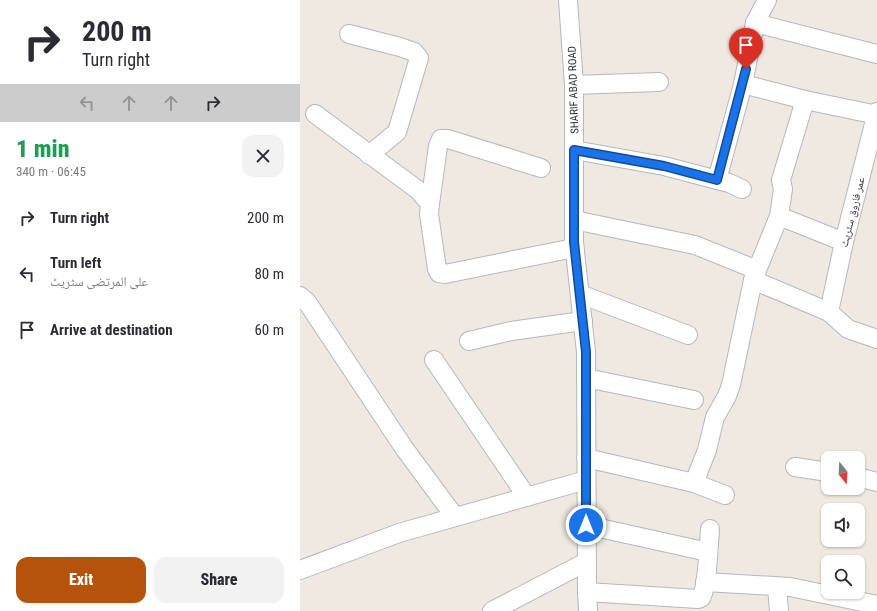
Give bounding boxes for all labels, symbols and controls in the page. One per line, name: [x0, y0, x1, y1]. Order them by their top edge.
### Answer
text: 200 m: [82, 15, 152, 48]
icon: right: [16, 16, 68, 68]
pin: [729, 28, 763, 69]
icon: arrive: [735, 34, 757, 56]
street label: SHARIF ABAD ROAD: [565, 46, 582, 134]
text: Turn right: [82, 49, 150, 70]
icon: left: [76, 92, 98, 114]
icon: ahead: [118, 92, 140, 114]
icon: ahead: [160, 92, 182, 114]
icon: right: [202, 92, 224, 114]
text: 1 min: [16, 135, 70, 163]
button: close: [242, 135, 284, 177]
text: 340 m · 06:45: [16, 164, 86, 179]
street label: عمر فاروق سٹریٹ: [837, 175, 868, 249]
icon: right: [16, 207, 38, 229]
text: Turn right: [50, 209, 109, 227]
text: 200 m: [247, 209, 284, 227]
text: Turn left: [50, 254, 101, 272]
icon: left: [16, 263, 38, 285]
text: 80 m: [254, 265, 284, 283]
text: علی المرتضی سٹریٹ: [50, 274, 148, 289]
icon: arrive: [16, 319, 38, 341]
text: Arrive at destination: [50, 321, 173, 339]
text: 60 m: [254, 321, 284, 339]
north arrow: [821, 451, 865, 495]
map controls: [821, 451, 865, 599]
button: sound: [821, 503, 865, 547]
position arrow: [565, 504, 607, 546]
button: search: [821, 555, 865, 599]
button: Exit: [16, 557, 146, 603]
button: Share: [154, 557, 284, 603]

